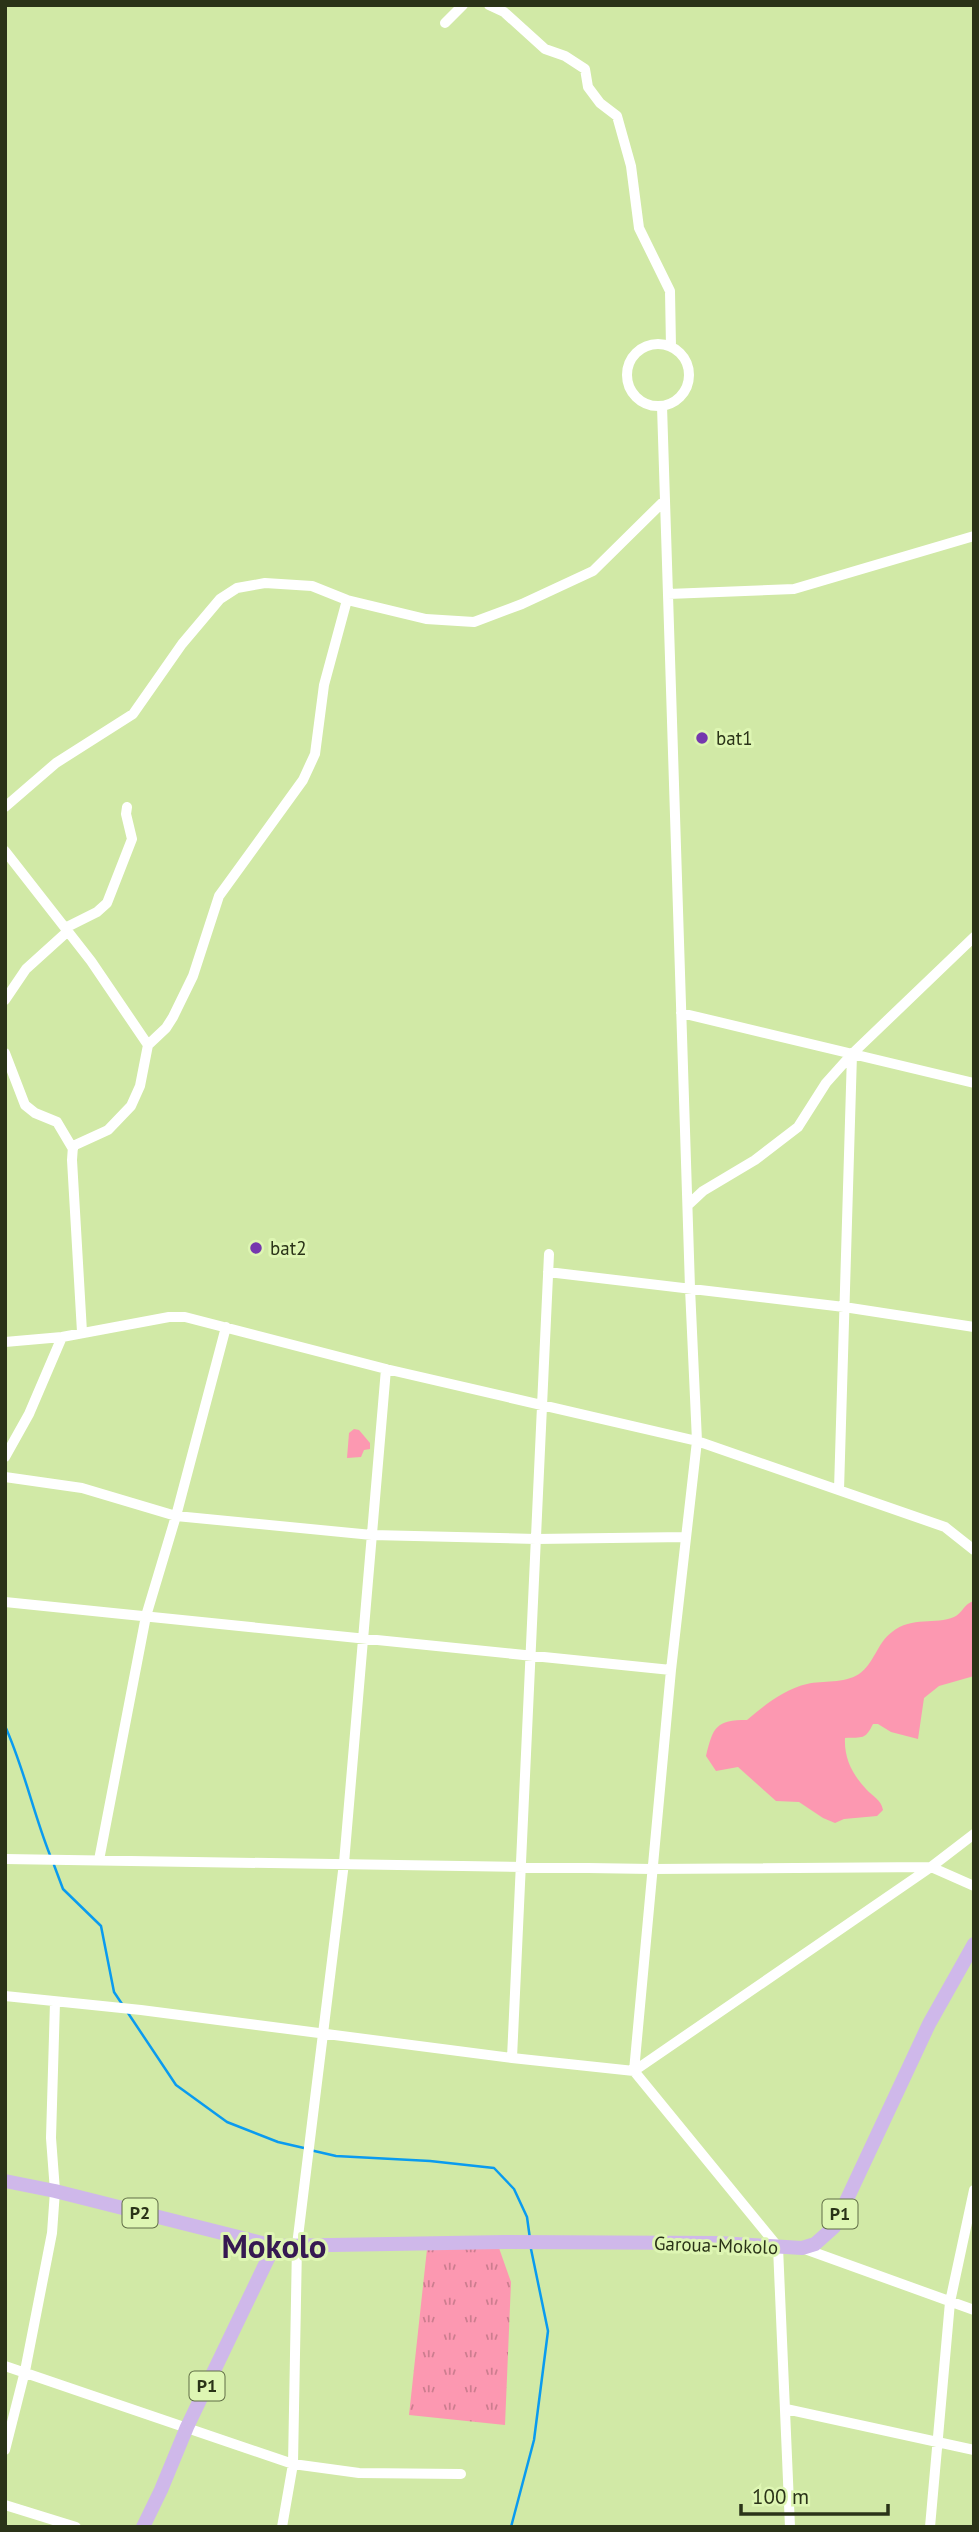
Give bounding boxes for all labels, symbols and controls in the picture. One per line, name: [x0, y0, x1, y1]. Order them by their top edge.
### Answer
place label: bat1: [716, 726, 752, 750]
marker: bat1: [694, 730, 710, 746]
place label: bat2: [270, 1236, 306, 1260]
marker: bat2: [248, 1240, 264, 1256]
road number: P2: [122, 2199, 158, 2228]
road number: P1: [822, 2200, 858, 2228]
district label: Mokolo: [221, 2224, 327, 2267]
street label: Garoua-Mokolo: [654, 2231, 778, 2259]
road number: P1: [190, 2372, 224, 2400]
scale bar: [741, 2472, 888, 2516]
text: 100 m: [752, 2483, 809, 2510]

